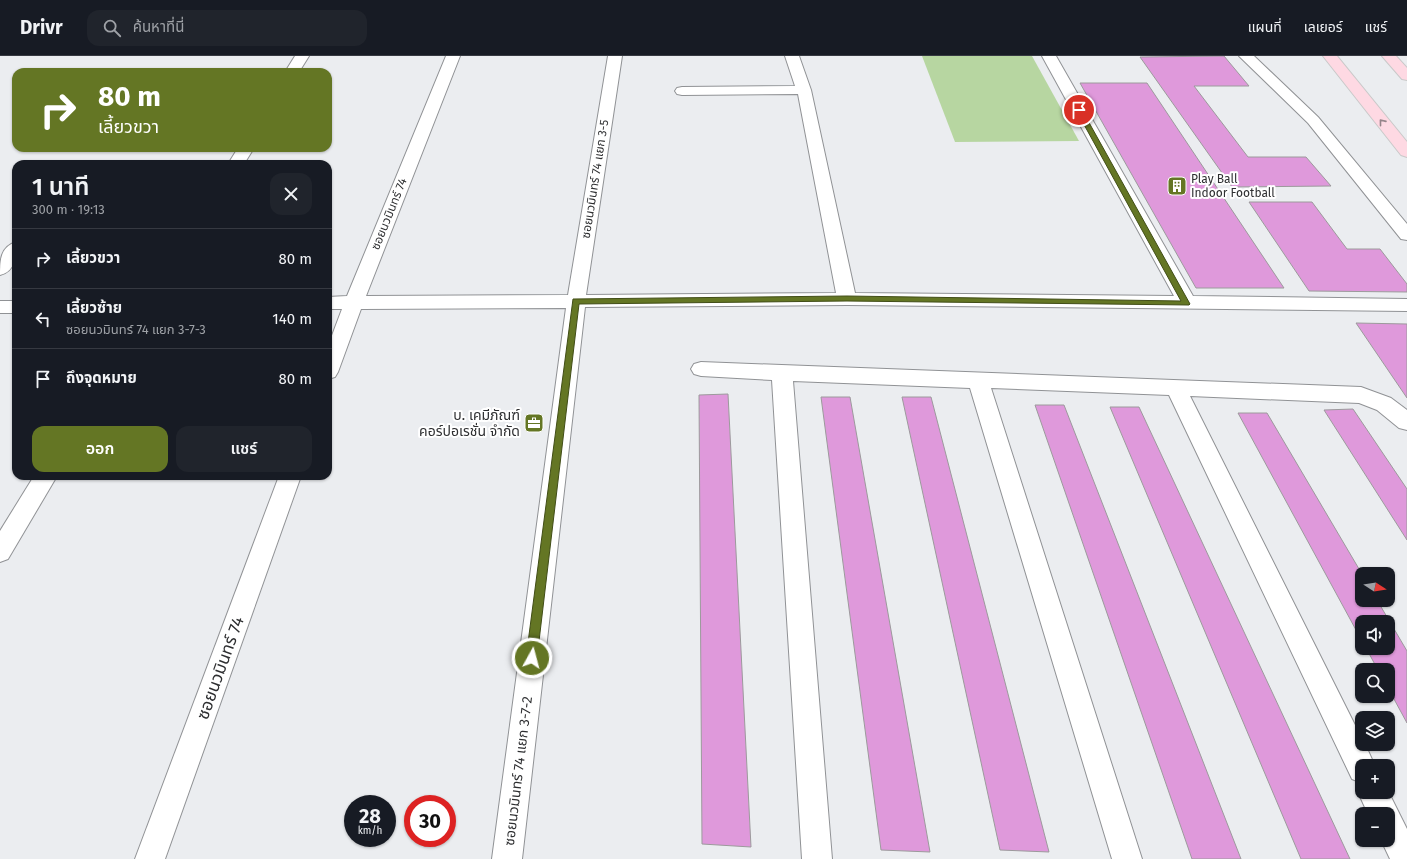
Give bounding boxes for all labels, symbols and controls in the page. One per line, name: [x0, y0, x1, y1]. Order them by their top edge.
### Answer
search box: [87, 10, 367, 46]
text: Drivr: [20, 16, 63, 39]
icon: search: [101, 17, 123, 39]
text: ค้นหาที่นี่: [133, 18, 184, 36]
text: แผนที่: [1248, 19, 1282, 36]
text: เลเยอร์: [1304, 19, 1343, 36]
text: แชร์: [1365, 19, 1387, 36]
text: 80 m: [98, 80, 161, 113]
icon: right: [32, 84, 84, 136]
pin: [1062, 93, 1096, 127]
icon: arrive: [1068, 99, 1090, 121]
text: เลี้ยวขวา: [98, 116, 159, 138]
street label: ซอยนวมินทร์ 74 แยก 3-5: [579, 119, 611, 239]
one-way arrow: [1380, 119, 1387, 126]
place label: Play Ball Indoor Football: [1191, 172, 1275, 200]
text: 1 นาที: [32, 173, 89, 201]
button: close: [270, 173, 312, 215]
street label: ซอยนวมินทร์ 74: [368, 175, 410, 252]
building icon: Play Ball Indoor Football: [1166, 175, 1188, 197]
text: 300 m · 19:13: [32, 202, 105, 217]
icon: right: [32, 248, 54, 270]
text: เลี้ยวขวา: [66, 249, 120, 267]
text: 80 m: [279, 250, 312, 268]
text: เลี้ยวซ้าย: [66, 299, 122, 317]
icon: left: [32, 308, 54, 330]
text: 140 m: [272, 310, 312, 328]
text: ซอยนวมินทร์ 74 แยก 3-7-3: [66, 322, 206, 337]
icon: arrive: [32, 368, 54, 390]
text: ถึงจุดหมาย: [66, 369, 137, 387]
text: 80 m: [279, 370, 312, 388]
place label: บ. เคมีภัณฑ์ คอร์ปอเรชั่น จำกัด: [419, 407, 520, 440]
office icon: บ. เคมีภัณฑ์ คอร์ปอเรชั่น จำกัด: [523, 412, 545, 434]
button: ออก: [32, 426, 168, 472]
button: แชร์: [176, 426, 312, 472]
north arrow: [1355, 567, 1395, 607]
map controls: [1355, 567, 1395, 847]
street label: ซอยนวมินทร์ 74: [192, 614, 249, 723]
button: sound: [1355, 615, 1395, 655]
position arrow: [511, 637, 553, 679]
button: search: [1355, 663, 1395, 703]
street label: ซอยนวมินทร์ 74 แยก 3-7-2: [501, 695, 536, 847]
button: layers: [1355, 711, 1395, 751]
button: +: [1355, 759, 1395, 799]
speed limit sign: 30: [404, 795, 456, 847]
text: 28: [359, 804, 381, 828]
button: −: [1355, 807, 1395, 847]
text: km/h: [358, 825, 382, 837]

